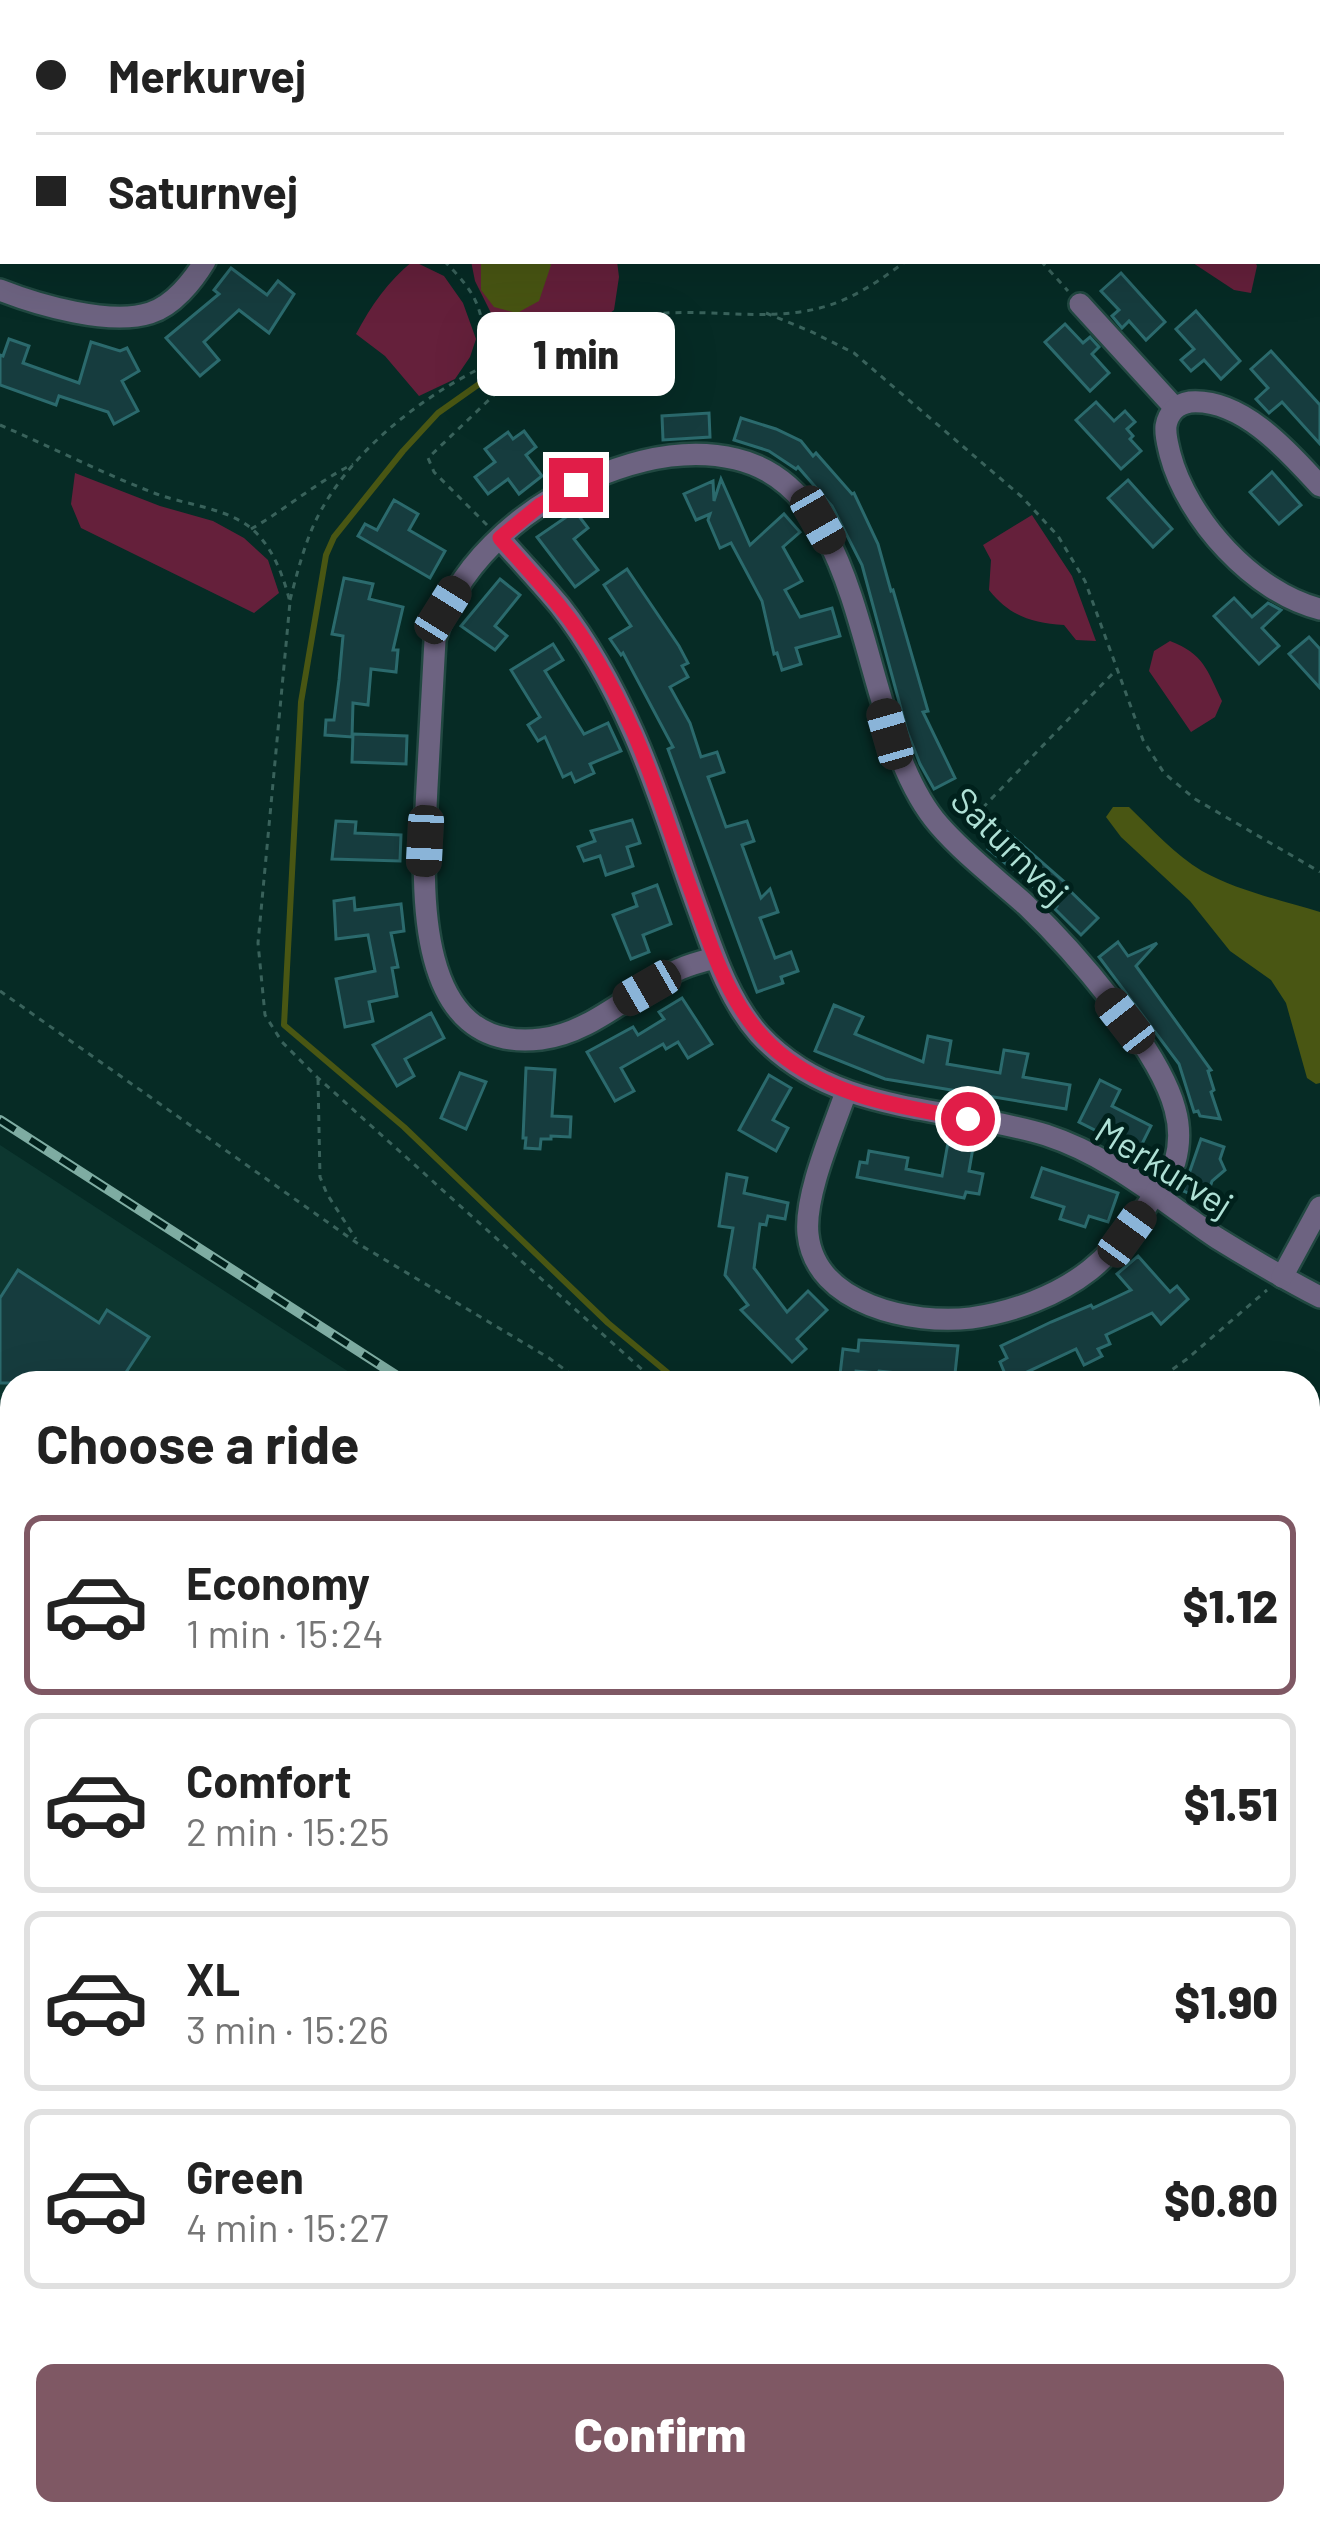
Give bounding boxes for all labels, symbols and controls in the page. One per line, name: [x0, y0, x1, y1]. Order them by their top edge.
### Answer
text: Merkurvej: [108, 48, 306, 102]
text: Saturnvej: [108, 164, 298, 218]
callout: 1 min: [477, 311, 675, 395]
text: 1 min: [533, 330, 619, 377]
route end: [549, 458, 603, 512]
car: [784, 480, 852, 560]
car: [409, 570, 477, 650]
car: [863, 694, 917, 774]
street label: Saturnvej: [943, 777, 1079, 913]
car: [405, 804, 445, 878]
car: [607, 954, 687, 1022]
car: [1089, 982, 1161, 1060]
route start: [941, 1092, 995, 1146]
street label: Merkurvej: [1088, 1107, 1242, 1225]
car: [1091, 1194, 1163, 1274]
text: Choose a ride: [36, 1410, 360, 1475]
icon: car: [42, 1551, 150, 1659]
text: Economy: [186, 1555, 370, 1609]
text: $1.12: [1183, 1578, 1278, 1632]
text: 1 min · 15:24: [186, 1609, 384, 1656]
icon: car: [42, 1749, 150, 1857]
text: Comfort: [186, 1753, 352, 1807]
text: $1.51: [1184, 1776, 1278, 1830]
text: 2 min · 15:25: [186, 1807, 390, 1854]
icon: car: [42, 1947, 150, 2055]
text: XL: [186, 1951, 240, 2005]
text: $1.90: [1174, 1974, 1278, 2028]
text: 3 min · 15:26: [186, 2005, 389, 2052]
icon: car: [42, 2145, 150, 2253]
text: Green: [186, 2149, 304, 2203]
text: $0.80: [1164, 2172, 1278, 2226]
text: 4 min · 15:27: [186, 2203, 389, 2250]
button: Confirm: [36, 2364, 1284, 2502]

